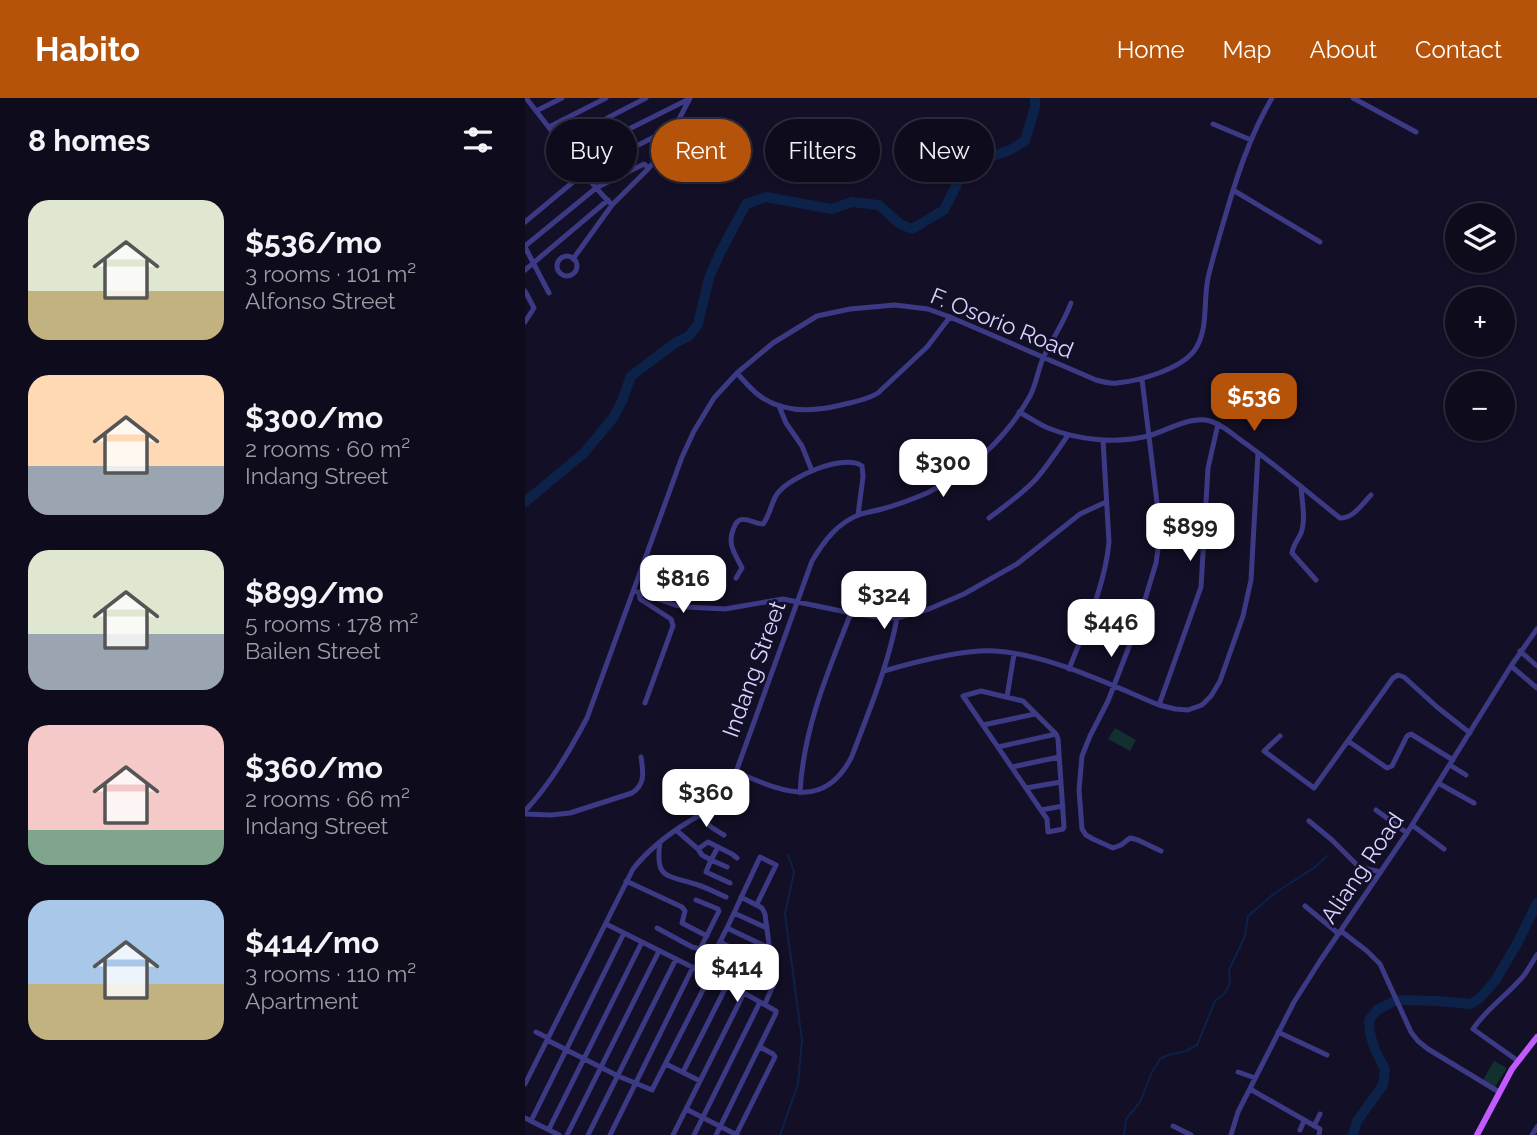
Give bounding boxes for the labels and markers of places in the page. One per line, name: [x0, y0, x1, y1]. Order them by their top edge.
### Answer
pin: $536: [1213, 374, 1295, 433]
pin: $300: [902, 440, 984, 499]
pin: $899: [1149, 504, 1231, 563]
pin: $816: [642, 556, 724, 615]
pin: $324: [843, 572, 925, 631]
pin: $446: [1070, 600, 1152, 659]
pin: $360: [665, 770, 747, 829]
pin: $414: [696, 944, 778, 1004]

